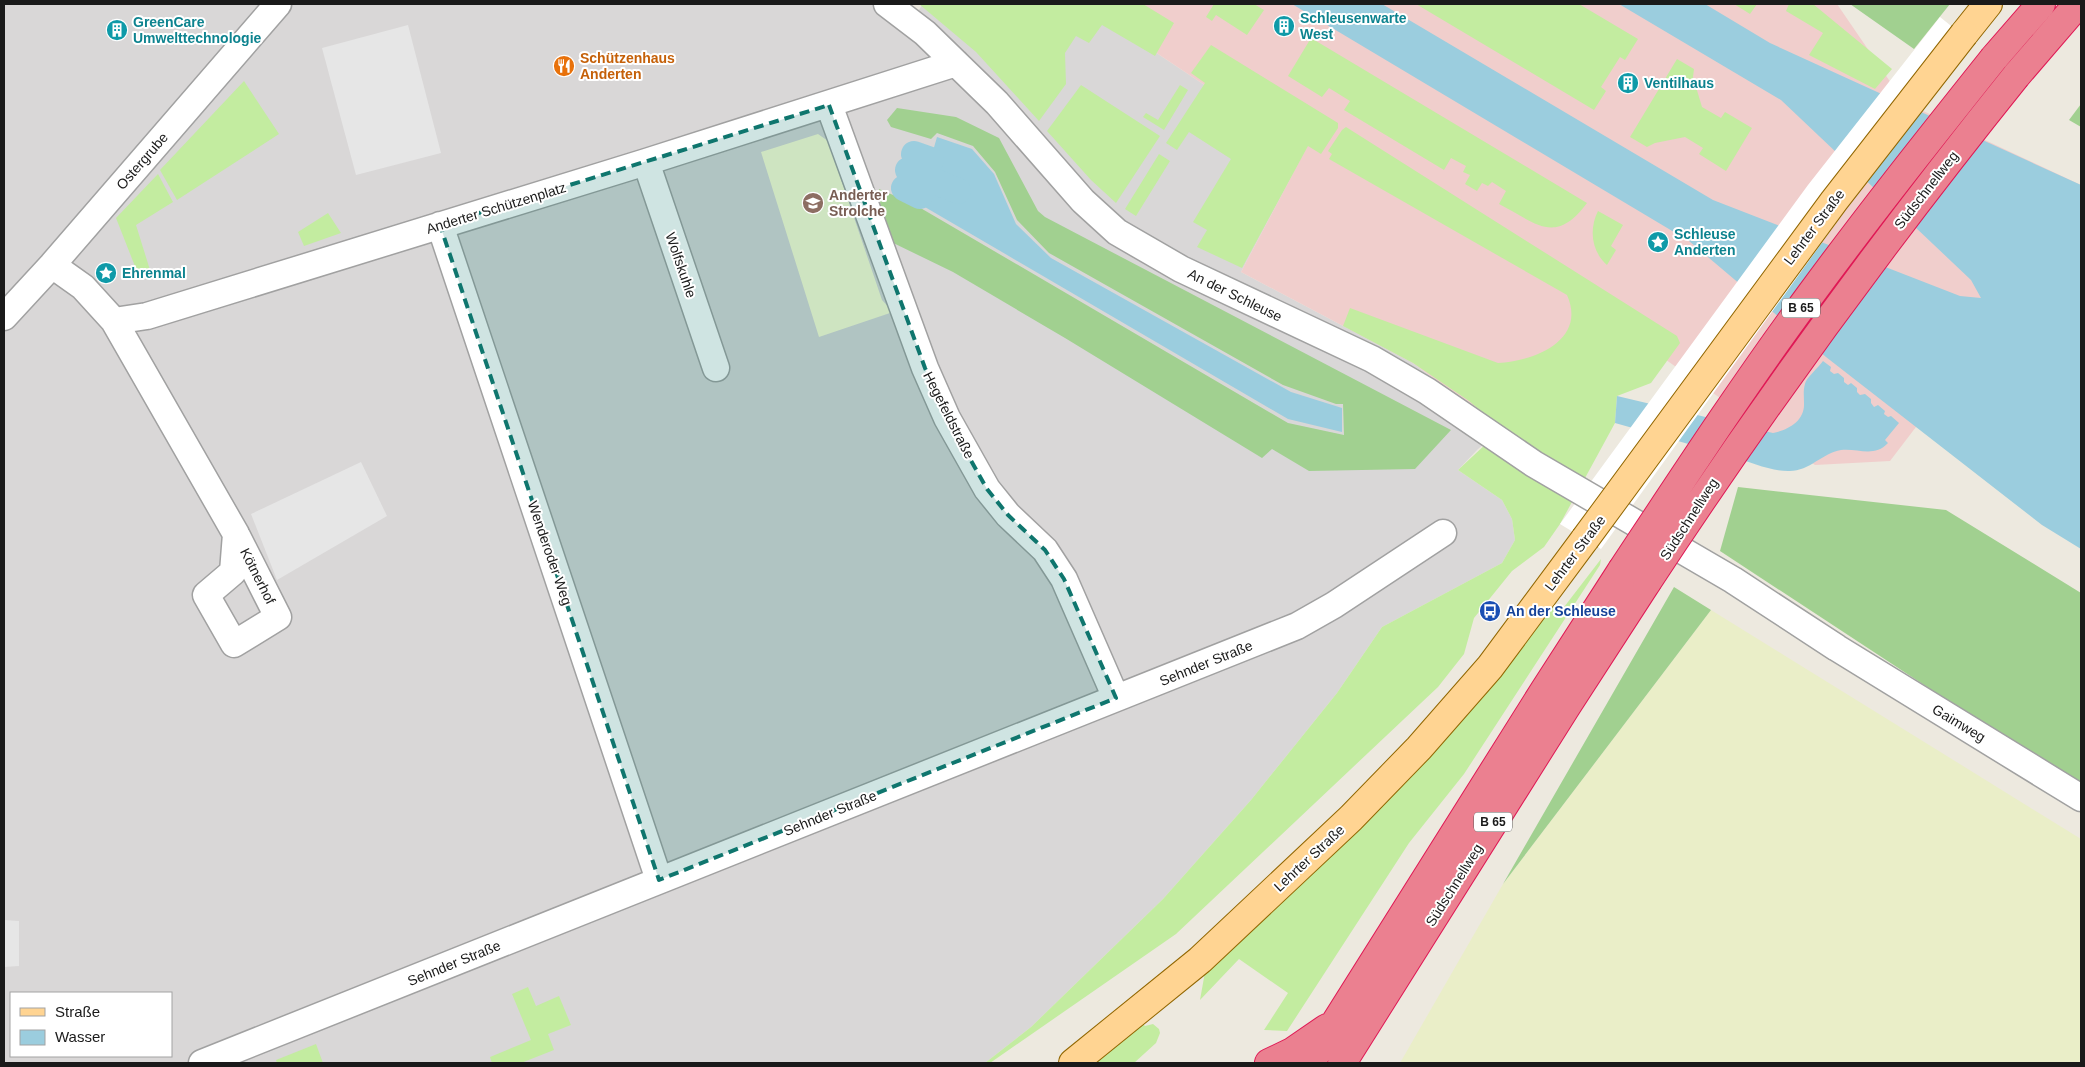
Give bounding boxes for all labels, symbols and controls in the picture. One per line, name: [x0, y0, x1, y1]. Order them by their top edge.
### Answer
place label: Schleusenwarte West: [1300, 10, 1407, 42]
place label: GreenCare Umwelttechnologie: [133, 14, 262, 46]
building icon: Schleusenwarte West: [1272, 14, 1296, 38]
building icon: GreenCare Umwelttechnologie: [105, 18, 129, 42]
place label: Schützenhaus Anderten: [580, 50, 675, 82]
restaurant icon: Schützenhaus Anderten: [552, 54, 576, 78]
building icon: Ventilhaus: [1616, 71, 1640, 95]
place label: Ventilhaus: [1644, 75, 1714, 91]
street label: Ostergrube: [113, 129, 171, 193]
street label: Südschnellweg: [1891, 148, 1961, 232]
street label: Anderter Schützenplatz: [424, 179, 568, 237]
street label: Lehrter Straße: [1780, 186, 1848, 268]
place label: Anderter Strolche: [829, 187, 888, 219]
school or university icon: Anderter Strolche: [801, 191, 825, 215]
place label: Schleuse Anderten: [1674, 226, 1736, 258]
street label: Wolfskuhle: [662, 230, 700, 300]
place icon: Schleuse Anderten: [1646, 230, 1670, 254]
place icon: Ehrenmal: [94, 261, 118, 285]
place label: Ehrenmal: [122, 265, 186, 281]
street label: An der Schleuse: [1185, 265, 1285, 325]
road number: B 65: [1782, 298, 1820, 318]
street label: Hegefeldstraße: [920, 369, 978, 461]
street label: Südschnellweg: [1657, 475, 1721, 563]
street label: Wenderoder Weg: [525, 499, 575, 607]
street label: Lehrter Straße: [1541, 512, 1609, 594]
street label: Kötnerhof: [237, 545, 279, 607]
bus stop icon: An der Schleuse: [1478, 599, 1502, 623]
place label: An der Schleuse: [1506, 603, 1616, 619]
street label: Sehnder Straße: [1157, 637, 1255, 689]
street label: Gaimweg: [1930, 701, 1988, 745]
street label: Sehnder Straße: [781, 787, 879, 839]
road number: B 65: [1474, 812, 1512, 832]
street label: Lehrter Straße: [1271, 821, 1348, 895]
street label: Südschnellweg: [1422, 841, 1486, 929]
street label: Sehnder Straße: [405, 937, 503, 989]
legend: [10, 992, 172, 1057]
text: Straße: [55, 1003, 100, 1020]
text: Wasser: [55, 1028, 105, 1045]

